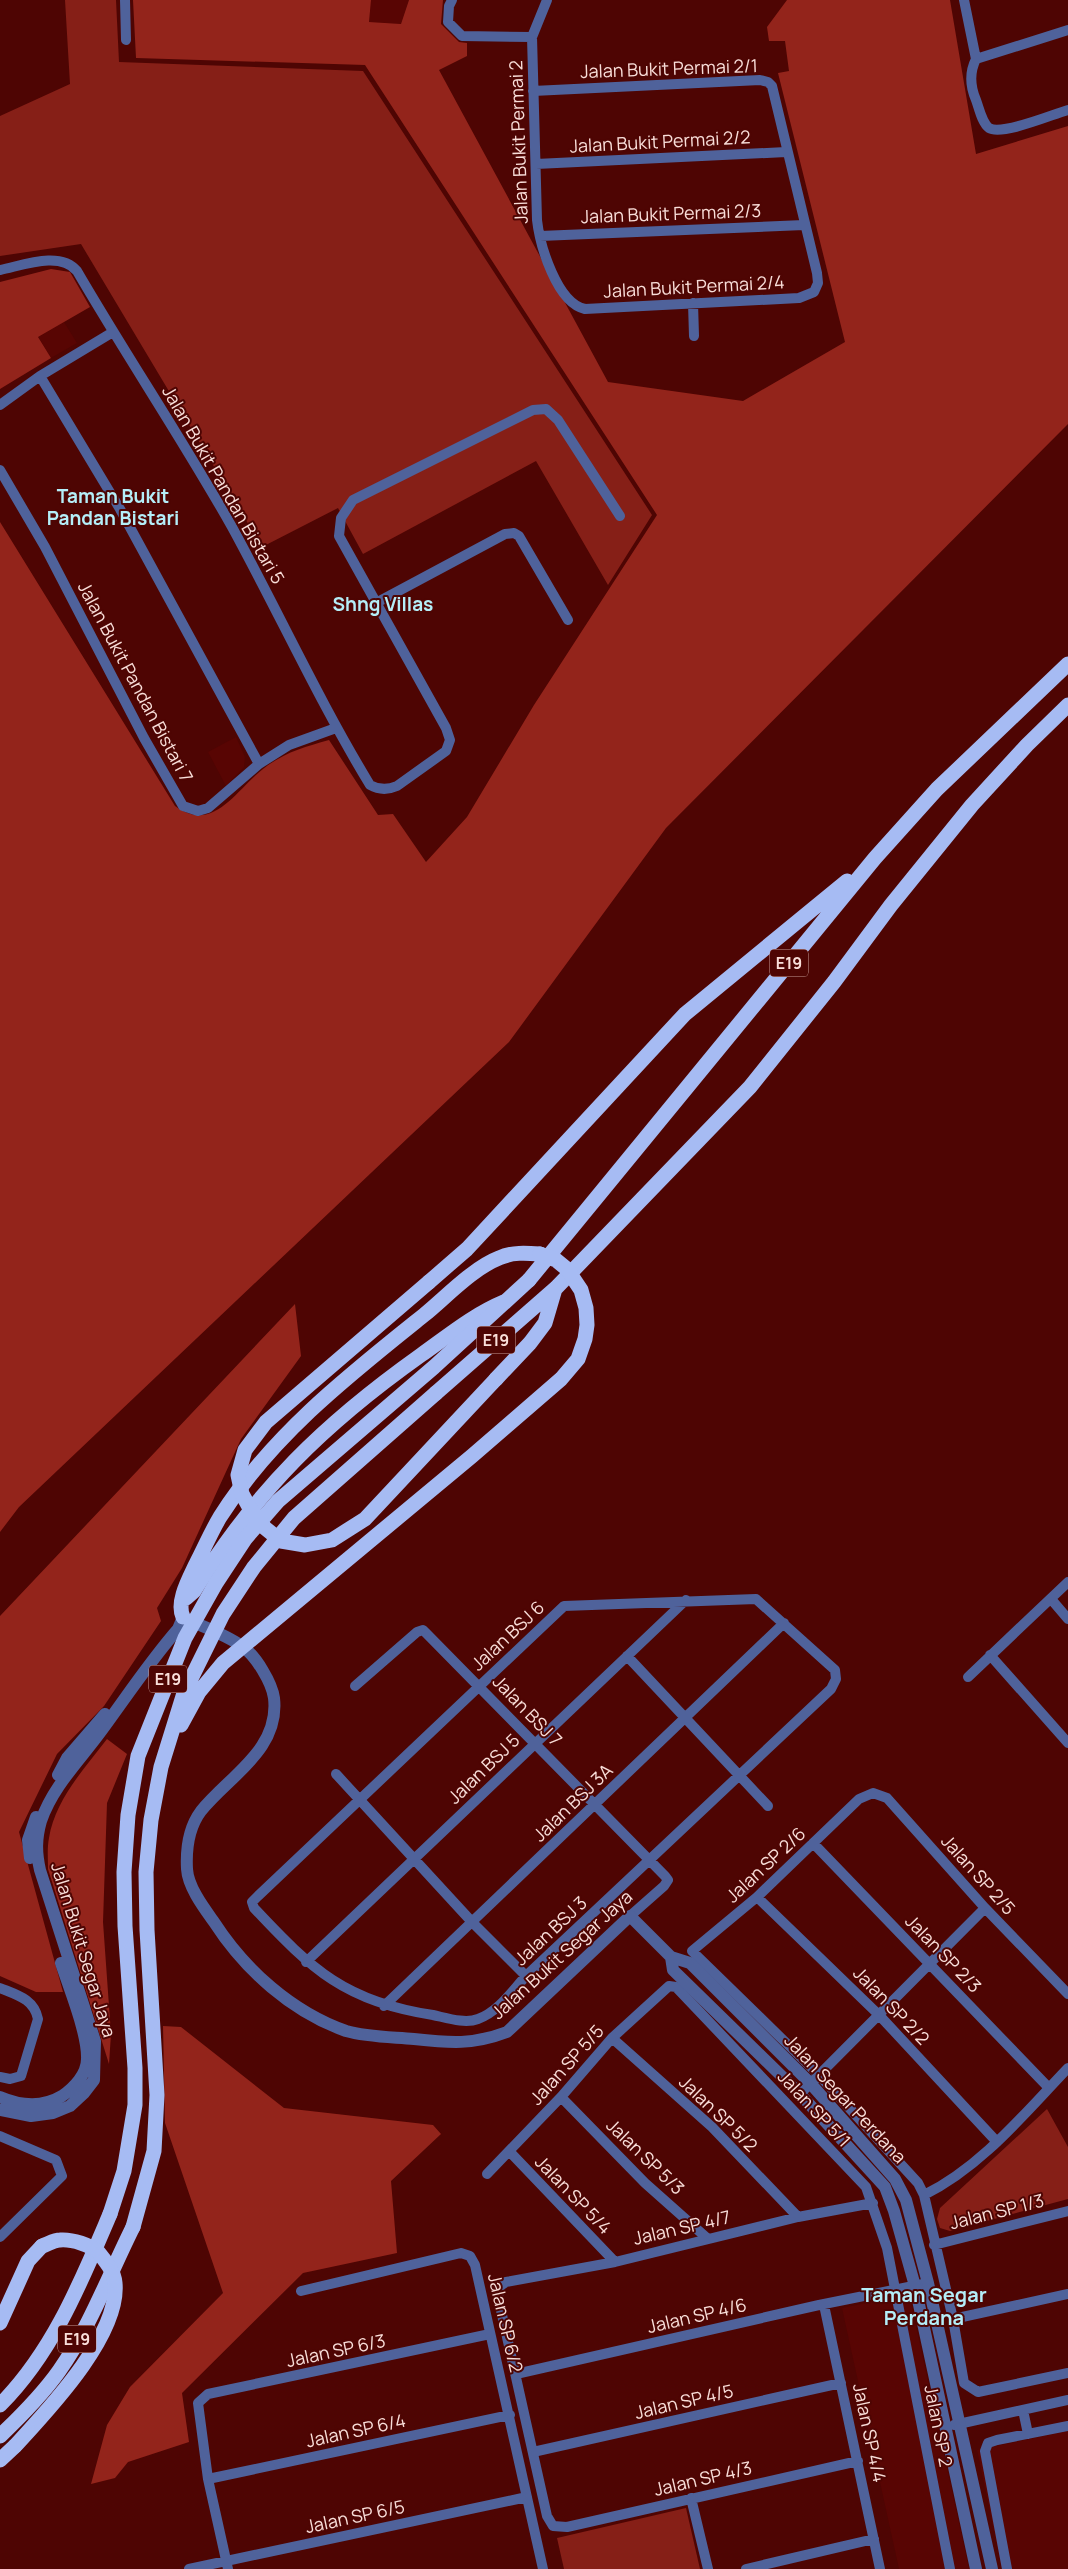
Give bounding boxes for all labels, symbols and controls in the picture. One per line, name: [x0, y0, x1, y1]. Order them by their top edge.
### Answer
street label: Jalan Bukit Permai 2/1: [580, 53, 758, 83]
street label: Jalan Bukit Permai 2: [503, 60, 533, 224]
street label: Jalan Bukit Permai 2/2: [569, 124, 751, 158]
street label: Jalan Bukit Permai 2/3: [580, 198, 762, 228]
street label: Jalan Bukit Permai 2/4: [603, 269, 785, 303]
street label: Jalan Bukit Pandan Bistari 5: [157, 381, 291, 588]
district label: Taman Bukit Pandan Bistari: [47, 483, 179, 531]
street label: Jalan Bukit Pandan Bistari 7: [73, 577, 199, 786]
district label: Shng Villas: [333, 591, 433, 617]
road number: E19: [770, 950, 808, 976]
road number: E19: [477, 1326, 515, 1354]
street label: Jalan BSJ 6: [465, 1595, 549, 1675]
road number: E19: [149, 1666, 187, 1692]
street label: Jalan BSJ 7: [488, 1670, 568, 1751]
street label: Jalan BSJ 5: [442, 1728, 524, 1809]
street label: Jalan BSJ 3A: [527, 1758, 618, 1846]
street label: Jalan SP 2/6: [720, 1821, 810, 1907]
street label: Jalan SP 2/5: [936, 1829, 1021, 1920]
street label: Jalan Bukit Segar Jaya: [46, 1859, 122, 2040]
street label: Jalan Bukit Segar Jaya: [486, 1885, 637, 2024]
street label: Jalan BSJ 3: [509, 1891, 592, 1970]
street label: Jalan SP 2/3: [900, 1909, 987, 1997]
street label: Jalan SP 2/2: [848, 1961, 935, 2050]
street label: Jalan SP 5/5: [524, 2019, 609, 2110]
street label: Jalan Segar Perdana: [780, 2029, 912, 2168]
street label: Jalan SP 5/1: [773, 2065, 857, 2152]
street label: Jalan SP 5/2: [674, 2070, 763, 2157]
street label: Jalan SP 5/3: [601, 2113, 690, 2200]
street label: Jalan SP 5/4: [530, 2150, 617, 2239]
street label: Jalan SP 1/3: [947, 2188, 1046, 2234]
street label: Jalan SP 4/7: [631, 2204, 733, 2250]
street label: Jalan SP 6/2: [483, 2271, 529, 2375]
district label: Taman Segar Perdana: [861, 2281, 987, 2331]
street label: Jalan SP 4/6: [645, 2292, 749, 2338]
road number: E19: [58, 2326, 96, 2352]
street label: Jalan SP 6/3: [284, 2328, 387, 2372]
street label: Jalan SP 4/5: [632, 2378, 735, 2424]
street label: Jalan SP 4/4: [848, 2381, 892, 2484]
street label: Jalan SP 2: [919, 2383, 959, 2469]
street label: Jalan SP 6/4: [304, 2408, 408, 2452]
street label: Jalan SP 4/3: [651, 2455, 754, 2501]
street label: Jalan SP 6/5: [303, 2494, 407, 2538]

